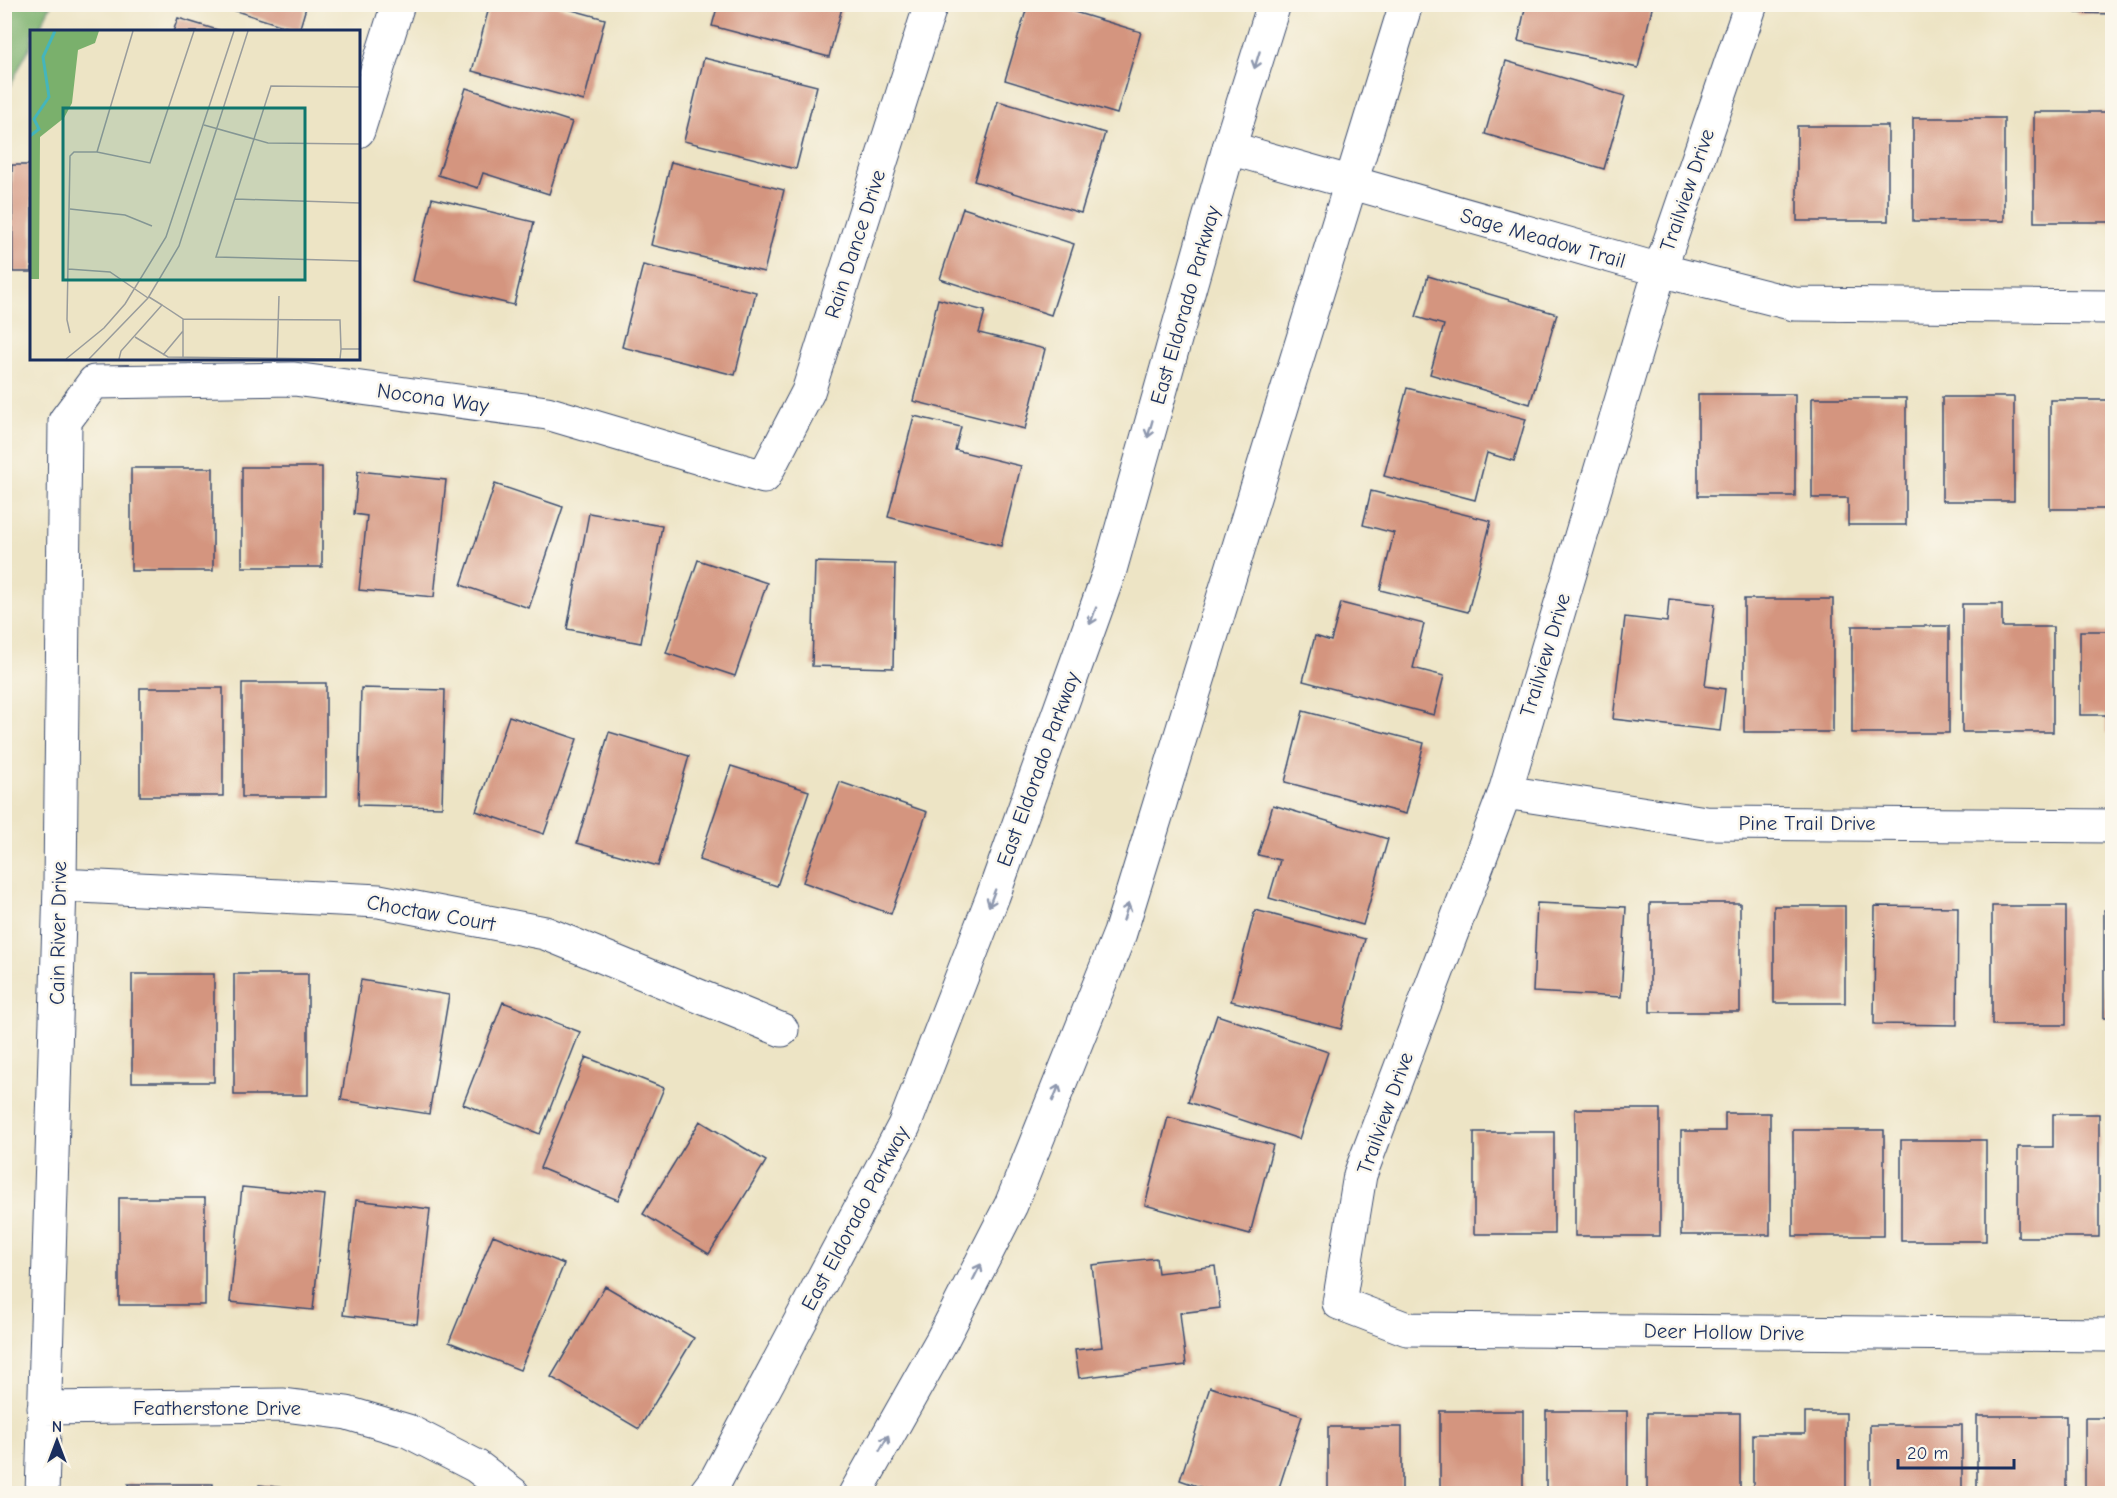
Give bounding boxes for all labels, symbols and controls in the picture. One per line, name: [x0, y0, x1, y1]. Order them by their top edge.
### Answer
inset map: [30, 30, 360, 360]
one-way arrow: [1250, 50, 1261, 69]
street label: Trailview Drive: [1655, 126, 1719, 254]
street label: Rain Dance Drive: [820, 167, 890, 321]
street label: East Eldorado Parkway: [1145, 202, 1225, 407]
street label: Sage Meadow Trail: [1458, 203, 1628, 273]
street label: Nocona Way: [376, 378, 491, 418]
one-way arrow: [1143, 419, 1155, 438]
street label: Trailview Drive: [1515, 590, 1575, 720]
one-way arrow: [1087, 606, 1098, 625]
street label: East Eldorado Parkway: [992, 668, 1085, 870]
street label: Pine Trail Drive: [1739, 811, 1875, 835]
street label: Cain River Drive: [45, 861, 71, 1005]
one-way arrow: [986, 888, 997, 907]
street label: Choctaw Court: [365, 890, 498, 936]
one-way arrow: [1122, 903, 1133, 922]
street label: Trailview Drive: [1352, 1049, 1418, 1177]
one-way arrow: [1051, 1084, 1062, 1103]
street label: East Eldorado Parkway: [796, 1121, 914, 1314]
one-way arrow: [972, 1263, 983, 1281]
street label: Deer Hollow Drive: [1643, 1319, 1805, 1345]
street label: Featherstone Drive: [133, 1396, 301, 1420]
north arrow: [27, 1411, 87, 1471]
text: N: [52, 1418, 62, 1436]
scale bar: [1898, 1432, 2014, 1470]
one-way arrow: [878, 1435, 890, 1452]
text: 20 m: [1907, 1443, 1948, 1464]

